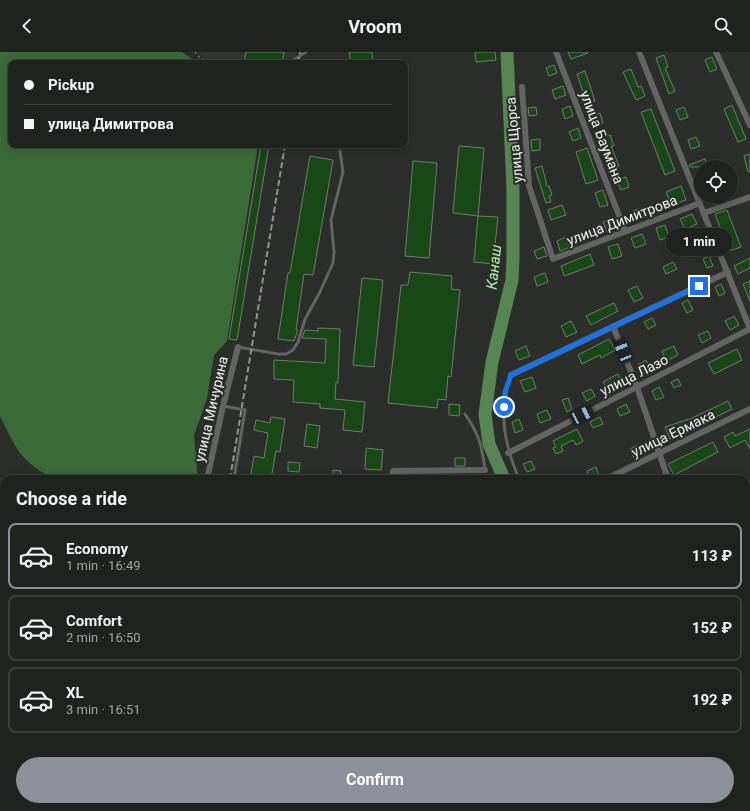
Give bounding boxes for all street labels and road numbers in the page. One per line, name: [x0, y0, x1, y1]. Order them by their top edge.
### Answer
street label: улица Баумана: [577, 88, 627, 186]
street label: улица Щорса: [502, 96, 526, 184]
street label: улица Димитрова: [564, 192, 680, 248]
street label: улица Лазо: [597, 351, 671, 399]
street label: улица Мичурина: [191, 355, 231, 463]
street label: улица Ермака: [629, 406, 717, 460]

